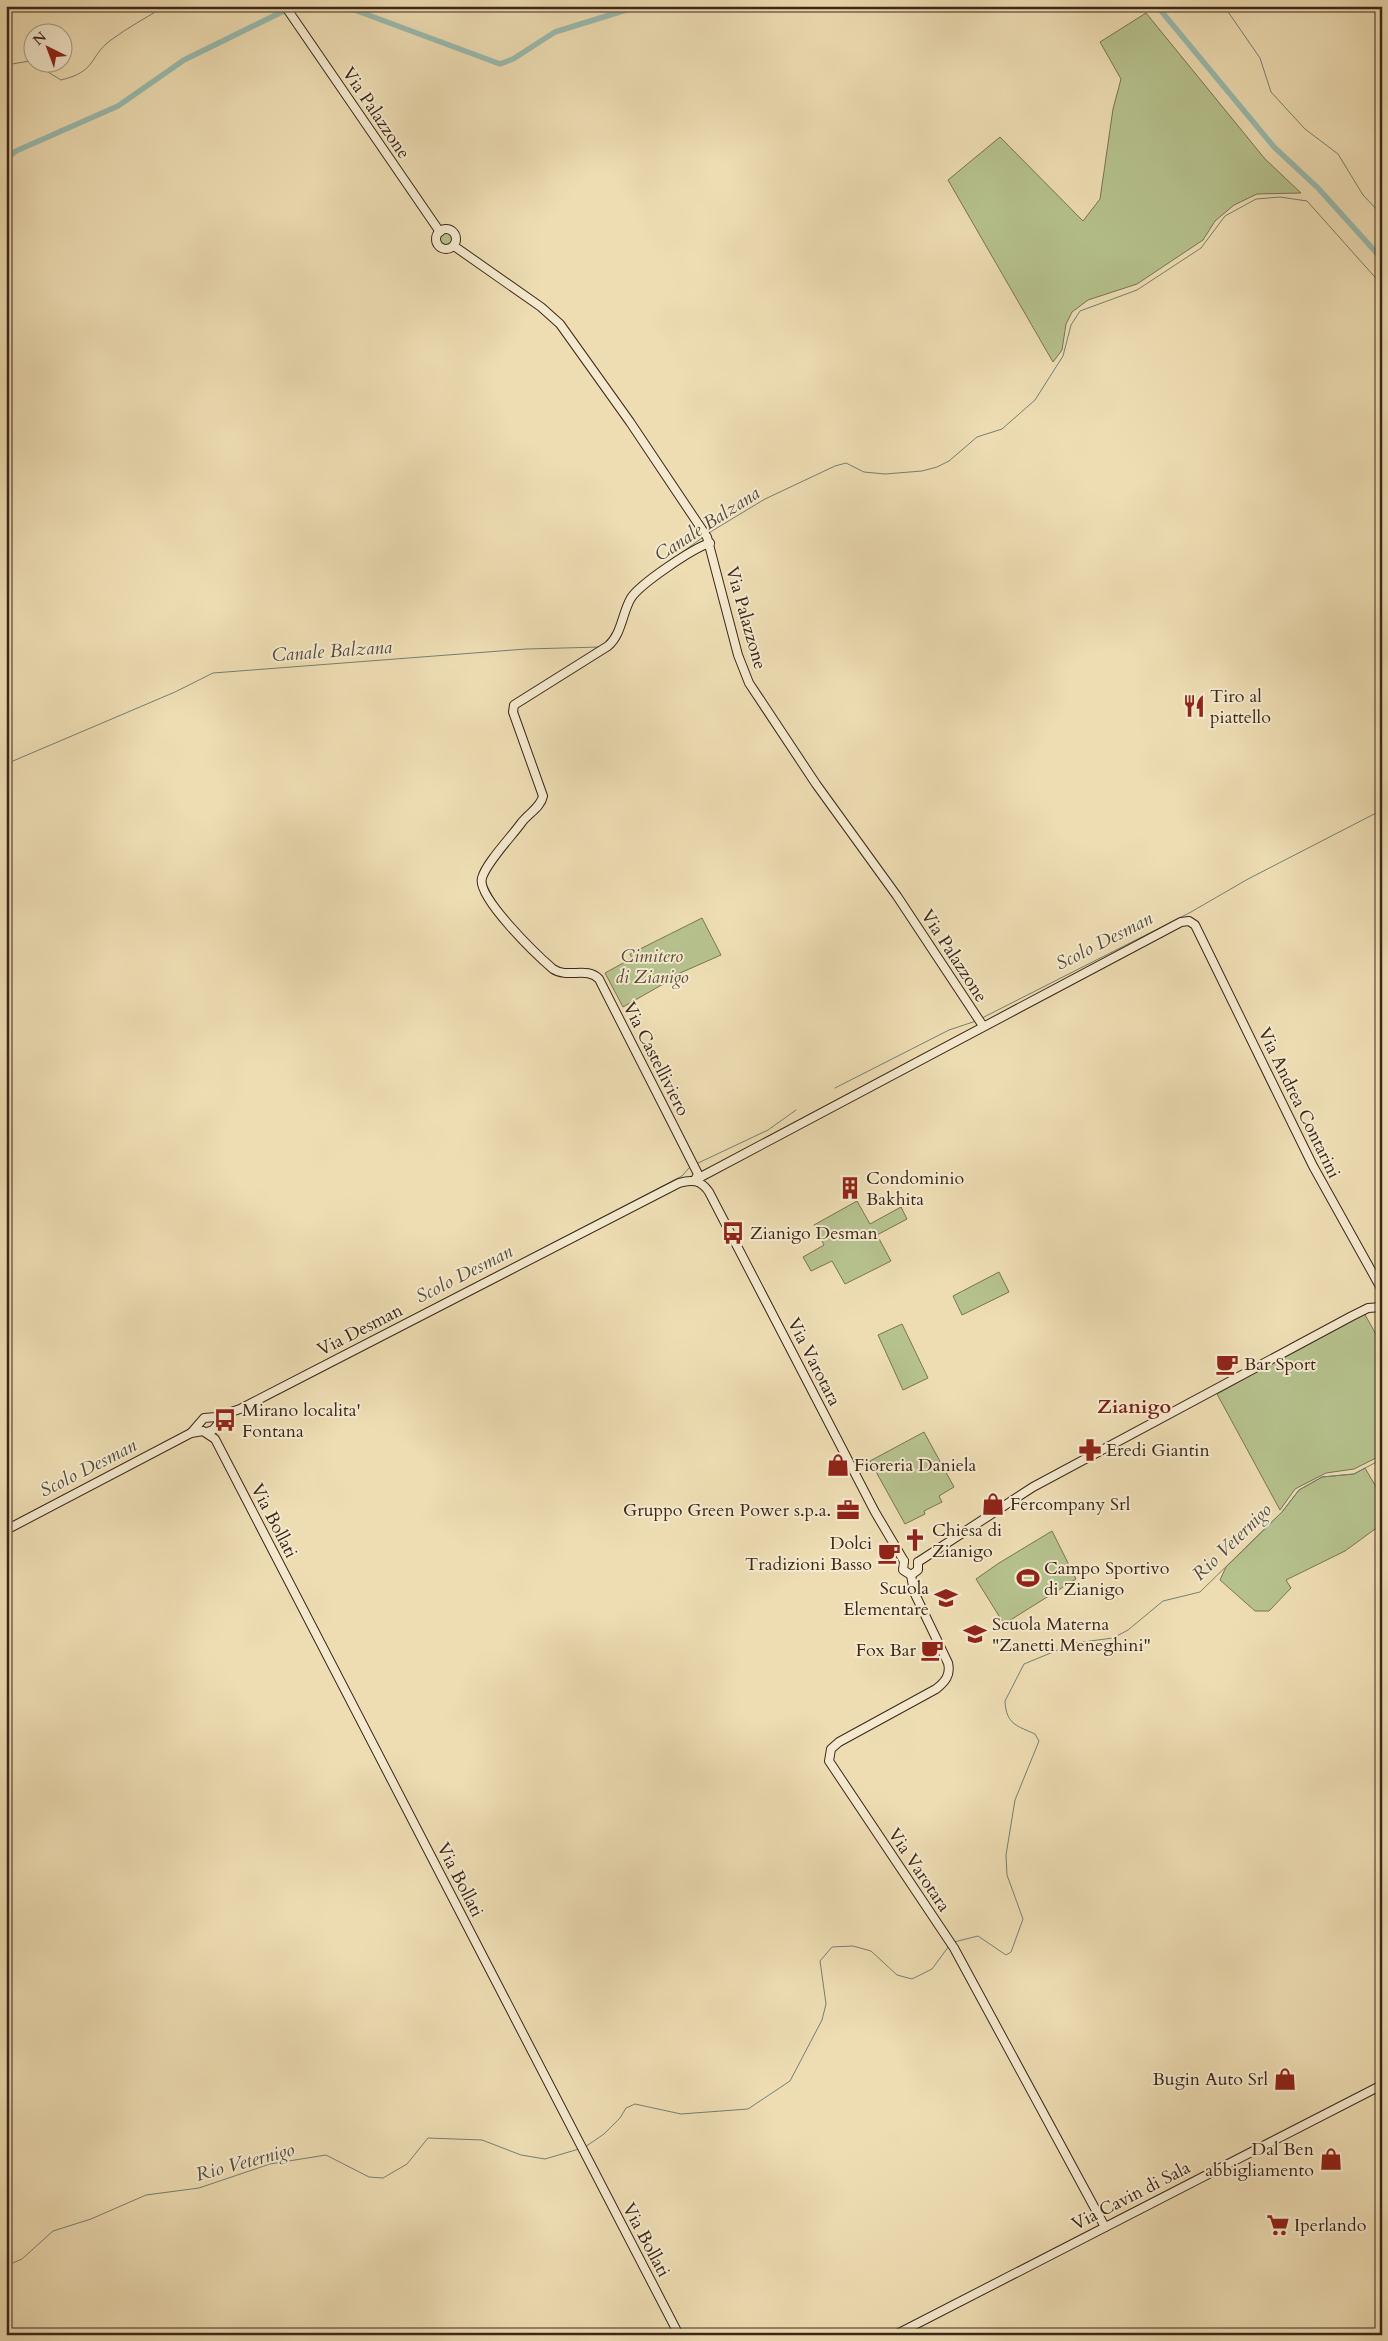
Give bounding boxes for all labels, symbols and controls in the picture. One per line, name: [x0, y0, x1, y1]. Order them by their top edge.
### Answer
north arrow: [22, 22, 72, 72]
text: N: [29, 28, 51, 50]
street label: Via Palazzone: [336, 62, 416, 164]
water label: Canale Balzana: [649, 480, 765, 568]
street label: Via Palazzone: [719, 564, 773, 672]
water label: Canale Balzana: [271, 634, 393, 668]
place label: Tiro al piattello: [1210, 684, 1271, 730]
restaurant icon: Tiro al piattello: [1181, 693, 1207, 719]
street label: Via Palazzone: [915, 905, 993, 1007]
water label: Scolo Desman: [1051, 905, 1158, 977]
park label: Cimitero di Zianigo: [615, 944, 689, 990]
street label: Via Castelliviero: [616, 998, 696, 1121]
street label: Via Andrea Contarini: [1252, 1023, 1346, 1183]
place label: Condominio Bakhita: [866, 1166, 965, 1212]
building icon: Condominio Bakhita: [837, 1175, 863, 1201]
bus stop icon: Zianigo Desman: [720, 1220, 746, 1246]
place label: Zianigo Desman: [750, 1221, 878, 1246]
water label: Scolo Desman: [411, 1238, 518, 1310]
street label: Via Desman: [313, 1297, 408, 1362]
street label: Via Varotara: [781, 1314, 847, 1411]
cafe icon: Bar Sport: [1214, 1351, 1240, 1377]
place label: Bar Sport: [1244, 1352, 1316, 1377]
district label: Zianigo: [1097, 1393, 1171, 1420]
place label: Mirano localita' Fontana: [242, 1398, 361, 1444]
bus stop icon: Mirano localita' Fontana: [212, 1407, 238, 1433]
water label: Scolo Desman: [35, 1432, 142, 1504]
pharmacy icon: Eredi Giantin: [1077, 1437, 1103, 1463]
place label: Eredi Giantin: [1106, 1438, 1210, 1463]
shop icon: Fioreria Daniela: [825, 1452, 851, 1478]
place label: Fioreria Daniela: [854, 1453, 976, 1478]
street label: Via Bollati: [245, 1479, 303, 1563]
shop icon: Fercompany Srl: [980, 1491, 1006, 1517]
place label: Fercompany Srl: [1010, 1492, 1131, 1517]
office icon: Gruppo Green Power s.p.a.: [835, 1497, 861, 1523]
water label: Rio Veternigo: [1187, 1497, 1278, 1587]
place label: Gruppo Green Power s.p.a.: [623, 1498, 831, 1523]
place label: Chiesa di Zianigo: [932, 1518, 1002, 1564]
church icon: Chiesa di Zianigo: [902, 1527, 928, 1553]
place label: Dolci Tradizioni Basso: [745, 1531, 872, 1577]
cafe icon: Dolci Tradizioni Basso: [876, 1540, 902, 1566]
place label: Campo Sportivo di Zianigo: [1044, 1556, 1170, 1602]
sports icon: Campo Sportivo di Zianigo: [1015, 1565, 1041, 1591]
place label: Scuola Elementare: [843, 1576, 929, 1622]
school or university icon: Scuola Elementare: [933, 1585, 959, 1611]
place label: Scuola Materna "Zanetti Meneghini": [992, 1612, 1151, 1658]
school or university icon: Scuola Materna "Zanetti Meneghini": [962, 1621, 988, 1647]
cafe icon: Fox Bar: [919, 1637, 945, 1663]
place label: Fox Bar: [856, 1638, 916, 1663]
street label: Via Varotara: [882, 1823, 956, 1917]
street label: Via Bollati: [431, 1838, 489, 1922]
shop icon: Bugin Auto Srl: [1272, 2066, 1298, 2092]
place label: Bugin Auto Srl: [1153, 2067, 1268, 2092]
water label: Rio Veternigo: [193, 2136, 297, 2188]
place label: Dal Ben abbigliamento: [1205, 2137, 1315, 2183]
shop icon: Dal Ben abbigliamento: [1318, 2146, 1344, 2172]
street label: Via Cavin di Sala: [1067, 2155, 1195, 2237]
street label: Via Bollati: [616, 2199, 676, 2281]
supermarket icon: Iperlando: [1265, 2212, 1291, 2238]
place label: Iperlando: [1294, 2213, 1367, 2238]

